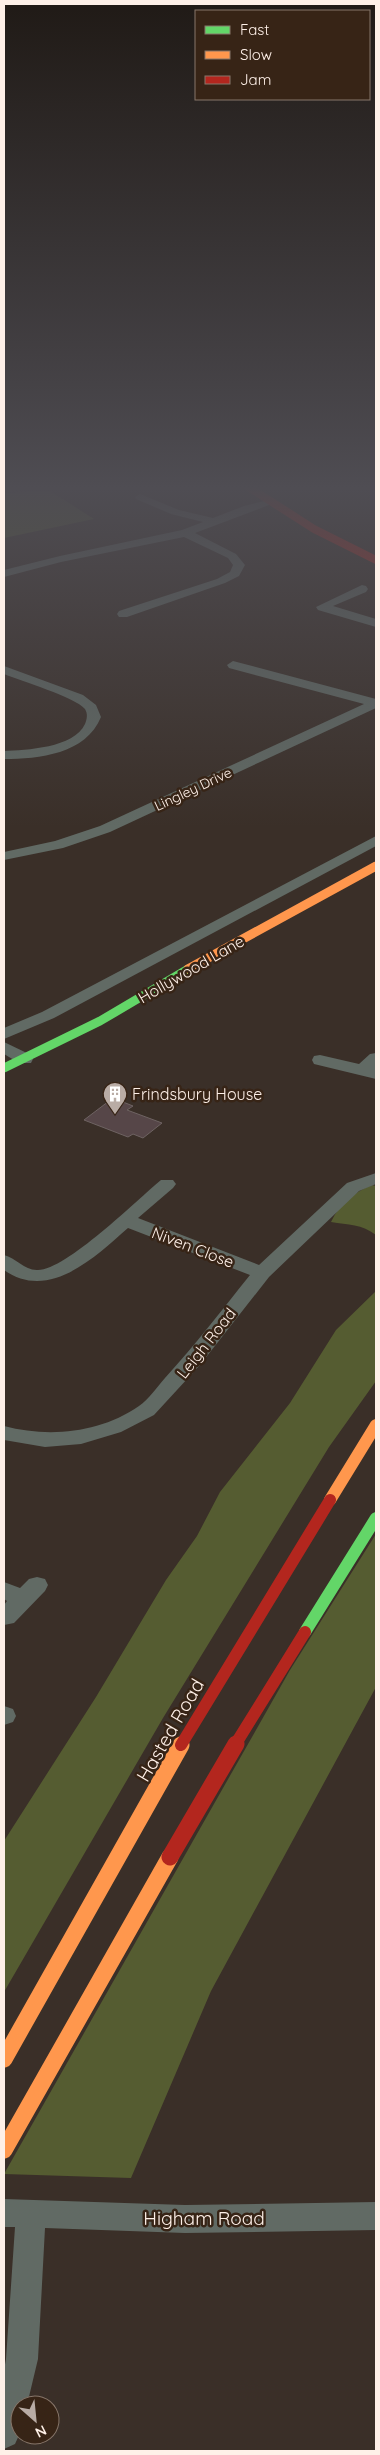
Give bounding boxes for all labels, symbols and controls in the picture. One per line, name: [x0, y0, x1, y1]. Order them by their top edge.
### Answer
legend: [195, 10, 370, 100]
text: Fast: [240, 20, 269, 39]
text: Slow: [240, 45, 272, 64]
text: Jam: [240, 70, 271, 89]
street label: Lingley Drive: [151, 763, 235, 815]
street label: Hollywood Lane: [134, 931, 248, 1007]
building icon: Frindsbury House: [102, 1081, 128, 1115]
place label: Frindsbury House: [132, 1084, 262, 1104]
street label: Niven Close: [149, 1222, 237, 1272]
street label: Leigh Road: [172, 1304, 240, 1382]
street label: Hasted Road: [131, 1674, 209, 1786]
street label: Higham Road: [143, 2206, 265, 2230]
north arrow: [10, 2395, 60, 2445]
text: N: [32, 2421, 50, 2442]

